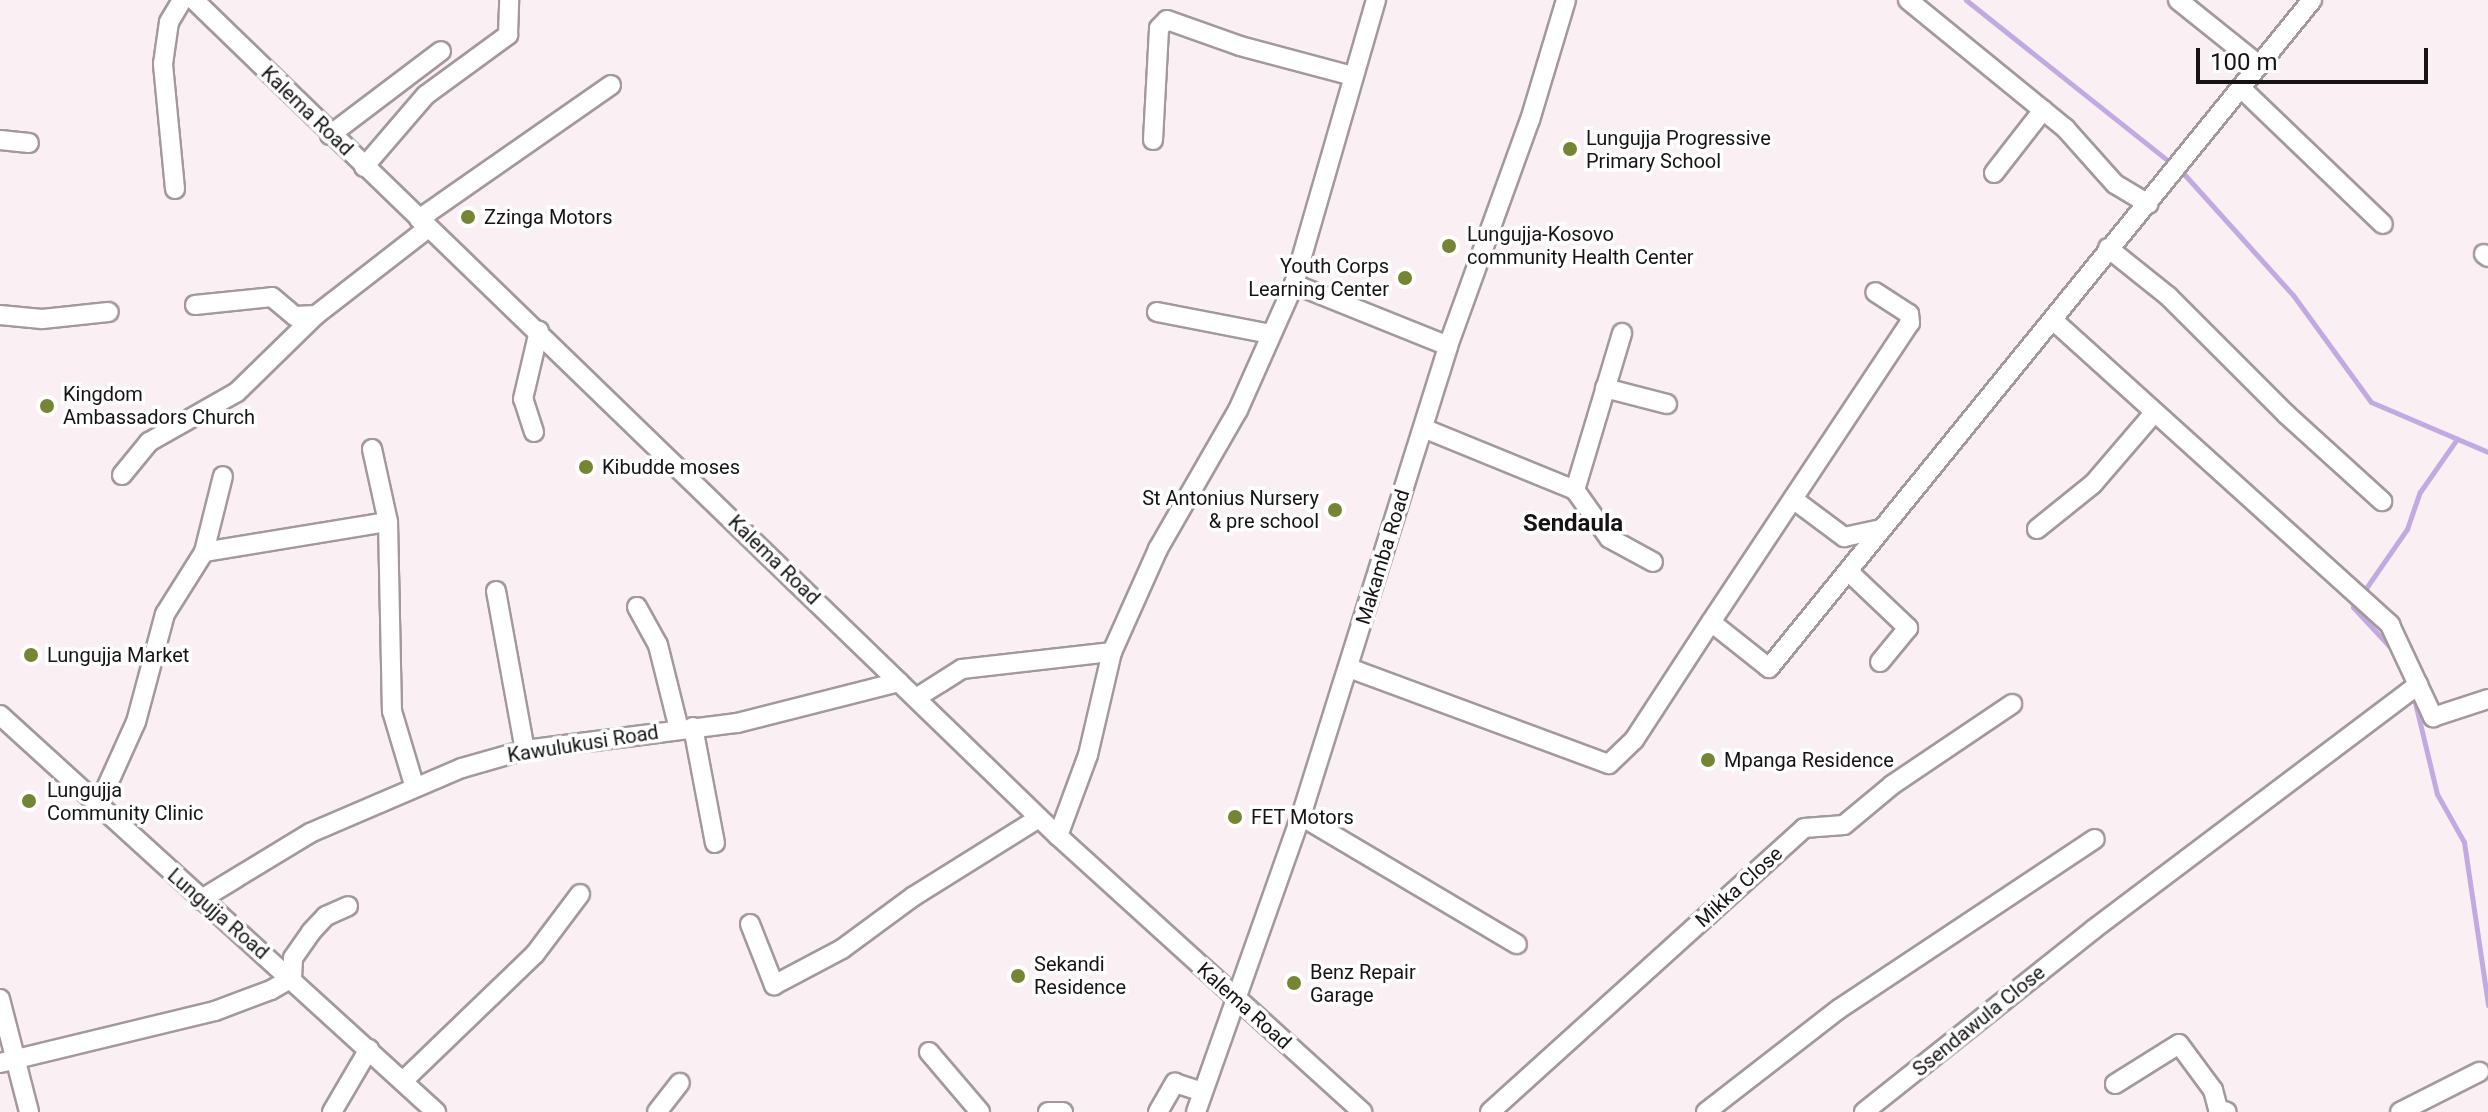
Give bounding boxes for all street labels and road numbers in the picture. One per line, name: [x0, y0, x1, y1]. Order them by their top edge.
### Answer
street label: Kalema Road: [256, 61, 358, 161]
street label: Makamba Road: [1351, 487, 1415, 627]
street label: Kalema Road: [723, 510, 825, 610]
street label: Kawulukusi Road: [506, 720, 660, 768]
street label: Mikka Close: [1691, 842, 1787, 932]
street label: Lungujja Road: [163, 864, 273, 964]
street label: Kalema Road: [1192, 958, 1296, 1054]
street label: Ssendawula Close: [1908, 960, 2050, 1082]

